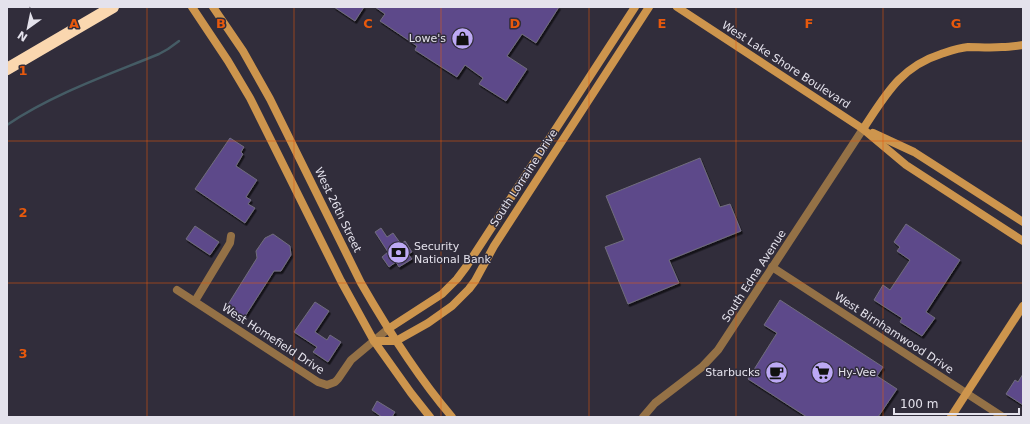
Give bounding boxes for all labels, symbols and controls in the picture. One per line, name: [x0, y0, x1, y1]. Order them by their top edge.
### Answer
north arrow: [8, 8, 48, 48]
text: A: [69, 16, 79, 31]
text: B: [216, 16, 226, 31]
text: C: [363, 16, 373, 31]
text: D: [510, 16, 521, 31]
text: E: [658, 16, 666, 31]
text: F: [805, 16, 813, 31]
text: G: [951, 16, 961, 31]
street label: West Lake Shore Boulevard: [719, 19, 853, 111]
shop icon: Lowe's: [449, 25, 475, 51]
text: N: [15, 28, 30, 44]
place label: Lowe's: [409, 32, 446, 45]
text: 1: [18, 63, 28, 78]
street label: South Lorraine Drive: [488, 127, 560, 229]
street label: West 26th Street: [312, 165, 364, 255]
text: 2: [18, 205, 28, 220]
street label: South Edna Avenue: [719, 227, 789, 325]
bank icon: Security National Bank: [385, 239, 411, 265]
place label: Security National Bank: [414, 240, 492, 266]
street label: West Birnhamwood Drive: [832, 290, 956, 376]
street label: West Homefield Drive: [219, 301, 327, 377]
text: 3: [18, 346, 28, 361]
cafe icon: Starbucks: [763, 359, 789, 385]
supermarket icon: Hy-Vee: [810, 359, 836, 385]
place label: Starbucks: [705, 366, 760, 379]
place label: Hy-Vee: [838, 366, 876, 379]
scale bar: [894, 390, 1019, 416]
text: 100 m: [900, 397, 938, 411]

